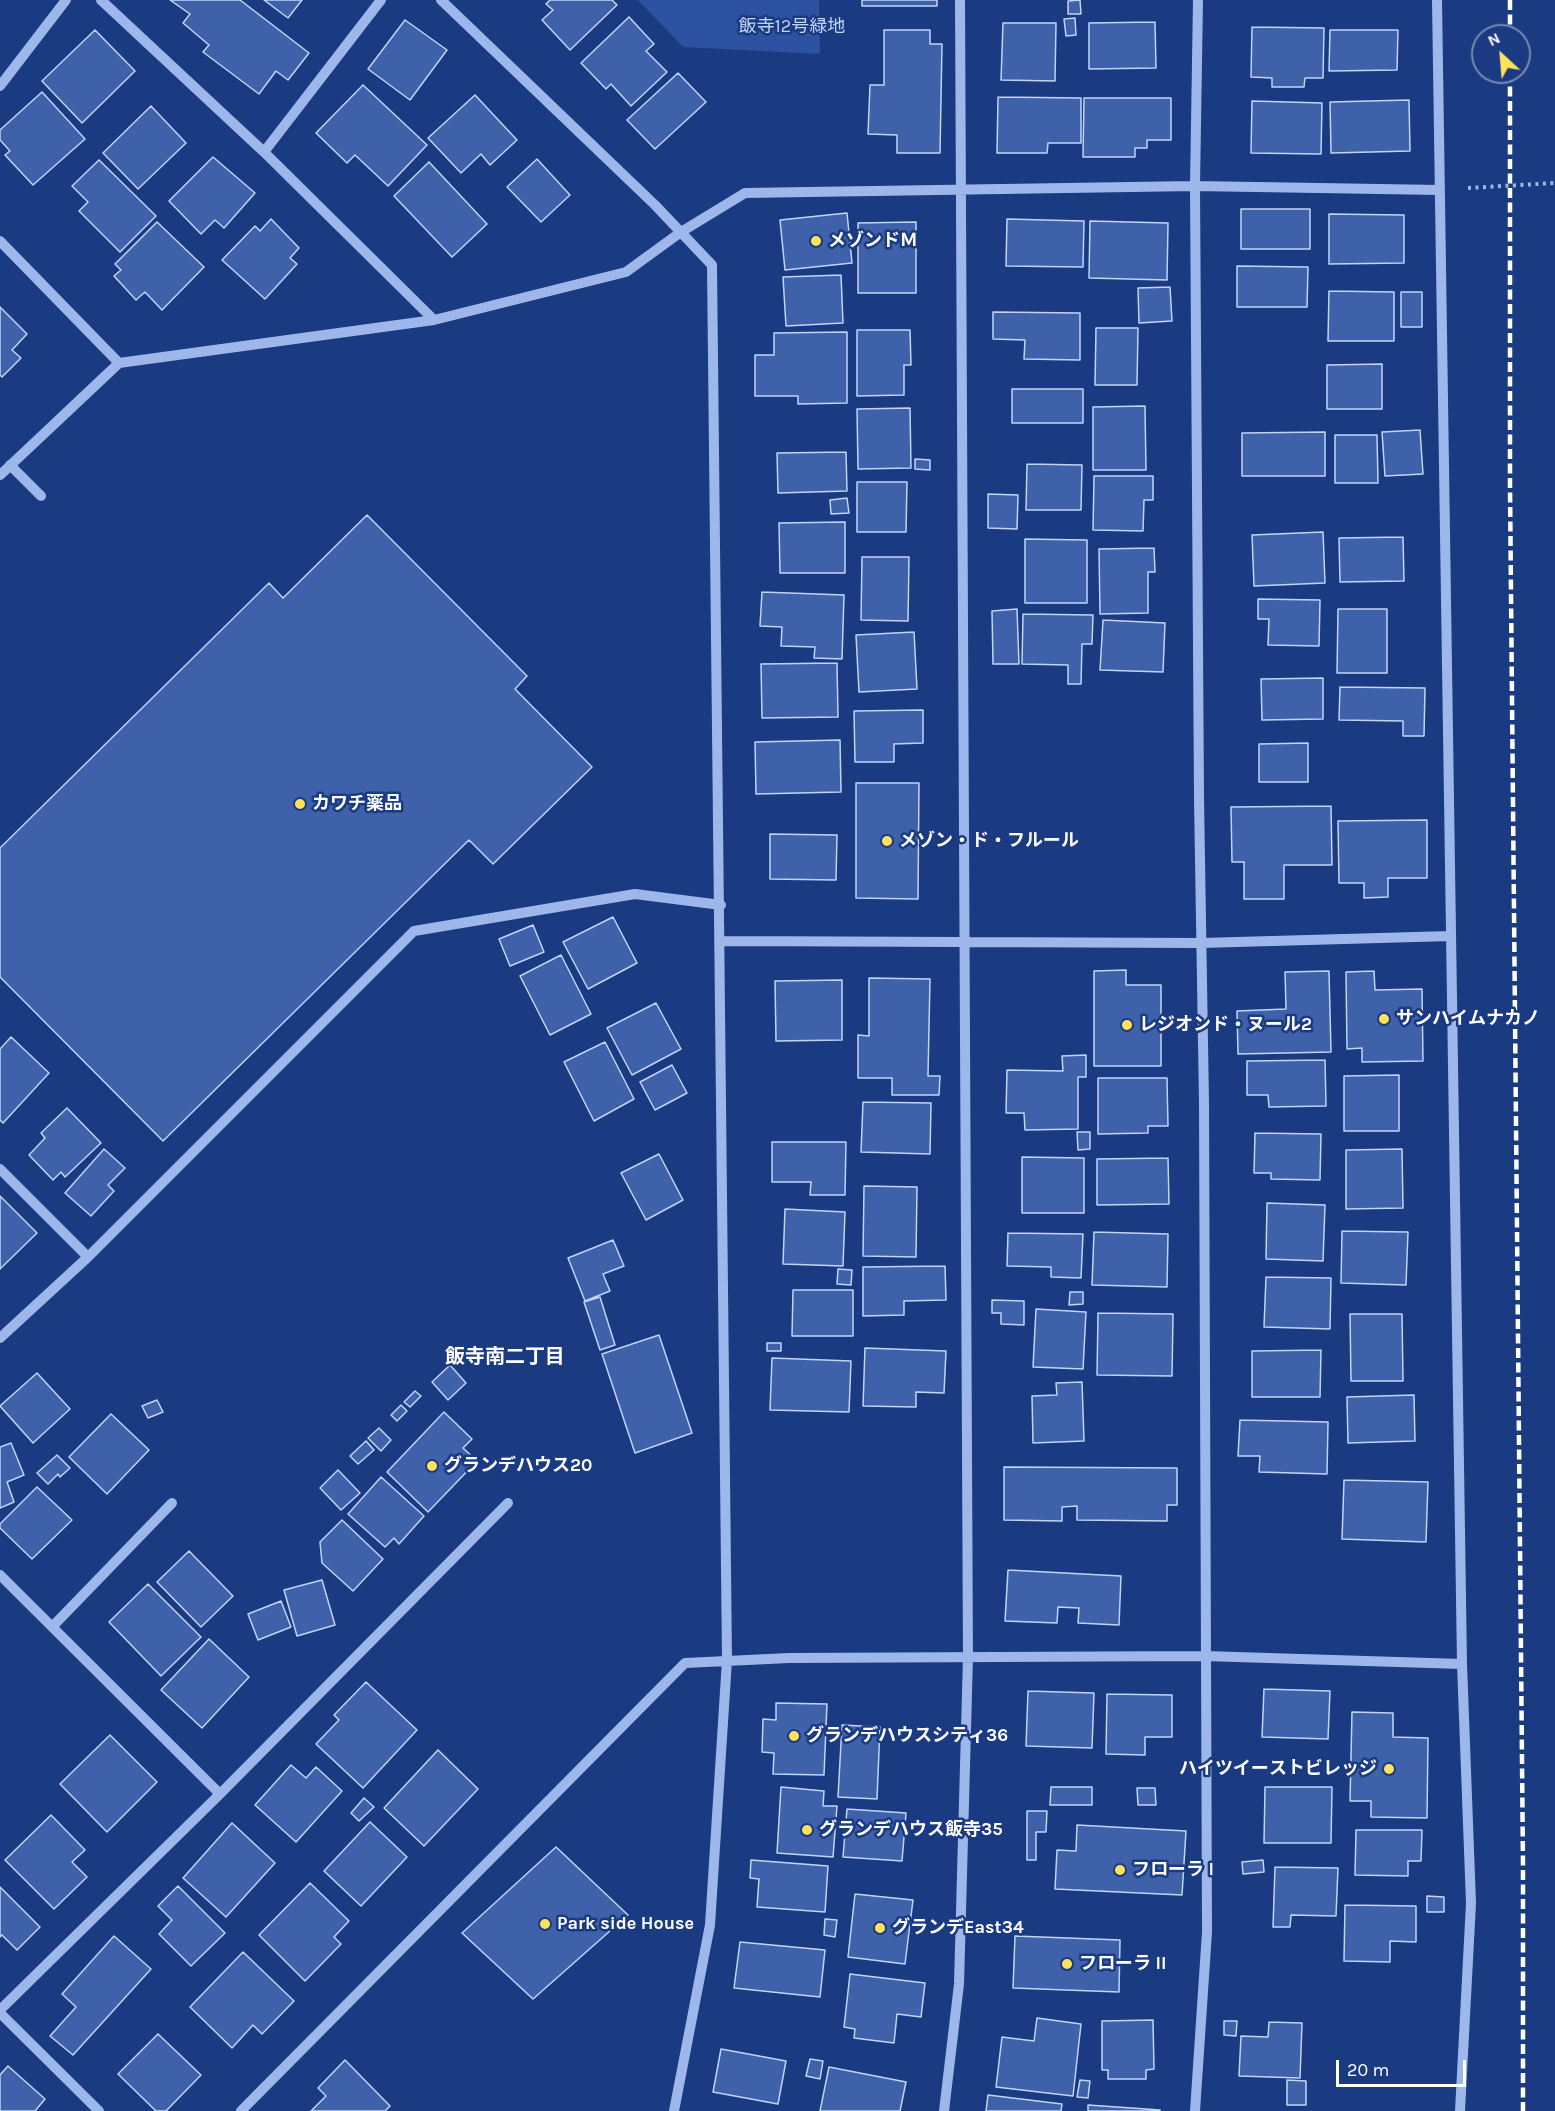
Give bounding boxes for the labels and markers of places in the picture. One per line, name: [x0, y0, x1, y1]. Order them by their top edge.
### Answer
place label: メゾンドＭ: [828, 230, 918, 252]
marker: メゾンドＭ: [809, 234, 823, 248]
place label: カワチ薬品: [312, 793, 402, 815]
marker: カワチ薬品: [293, 797, 307, 811]
place label: メゾン・ド・フルール: [899, 830, 1079, 852]
marker: メゾン・ド・フルール: [880, 834, 894, 848]
place label: サンハイムナカノ: [1396, 1008, 1540, 1030]
marker: サンハイムナカノ: [1377, 1012, 1391, 1026]
place label: レジオンド・ヌール2: [1139, 1014, 1312, 1036]
marker: レジオンド・ヌール2: [1120, 1018, 1134, 1032]
place label: グランデハウス20: [444, 1455, 592, 1477]
marker: グランデハウス20: [425, 1459, 439, 1473]
place label: グランデハウスシティ36: [806, 1725, 1008, 1747]
marker: グランデハウスシティ36: [787, 1729, 801, 1743]
place label: ハイツイーストビレッジ: [1179, 1758, 1377, 1780]
marker: ハイツイーストビレッジ: [1382, 1762, 1396, 1776]
place label: グランデハウス飯寺35: [819, 1819, 1003, 1841]
marker: グランデハウス飯寺35: [800, 1823, 814, 1837]
place label: フローラ I: [1132, 1859, 1214, 1881]
marker: フローラ I: [1113, 1863, 1127, 1877]
place label: Park side House: [557, 1913, 694, 1935]
marker: Park side House: [538, 1917, 552, 1931]
place label: グランデEast34: [892, 1917, 1024, 1939]
marker: グランデEast34: [873, 1921, 887, 1935]
place label: フローラ II: [1079, 1953, 1167, 1975]
marker: フローラ II: [1060, 1957, 1074, 1971]

